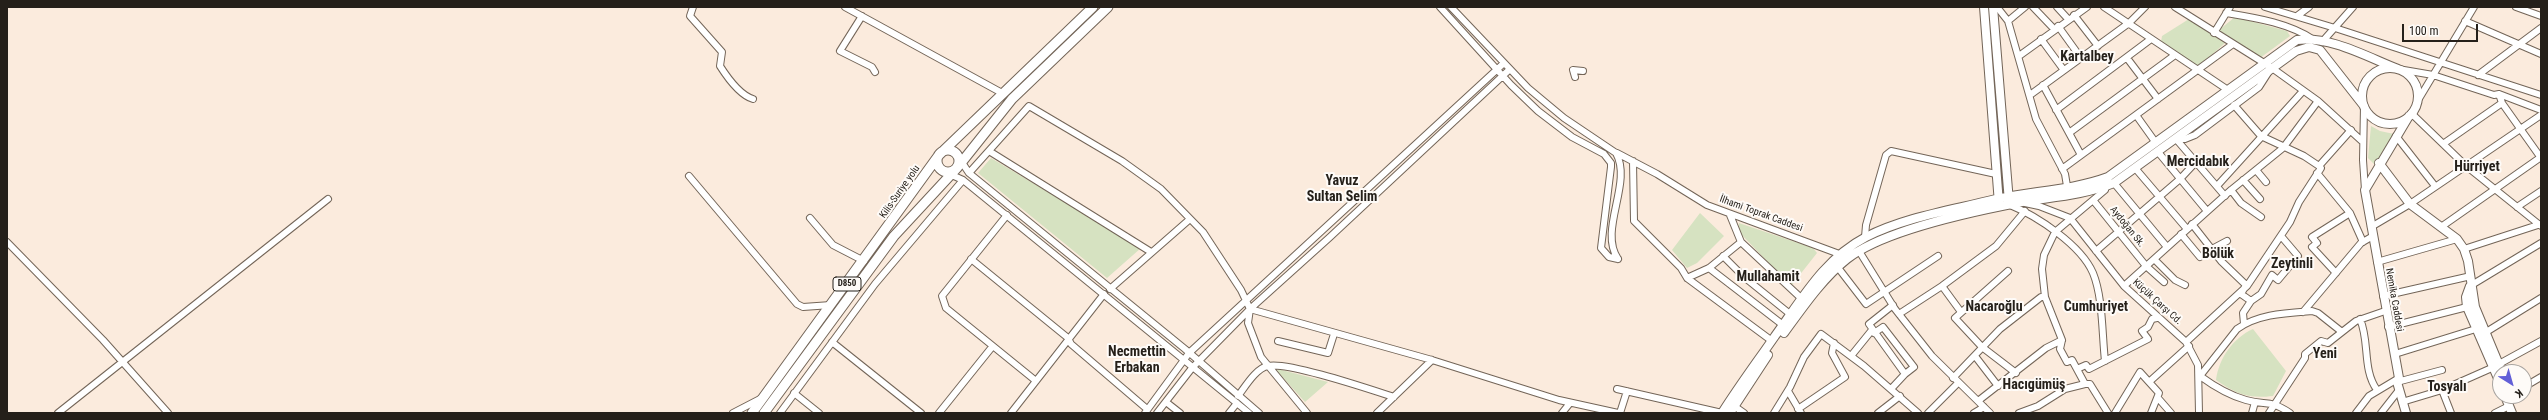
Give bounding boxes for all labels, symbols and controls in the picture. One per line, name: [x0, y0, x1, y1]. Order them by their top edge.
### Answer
scale bar: [2404, 16, 2480, 42]
text: 100 m: [2409, 24, 2439, 38]
district label: Kartalbey: [2060, 49, 2114, 65]
district label: Mercidabık: [2167, 154, 2229, 170]
district label: Hürriyet: [2454, 159, 2500, 175]
street label: Kilis-Suriye yolu: [877, 163, 923, 221]
district label: Yavuz Sultan Selim: [1307, 173, 1377, 206]
street label: İlhami Toprak Caddesi: [1718, 193, 1804, 235]
street label: Aydoğan Sk.: [2107, 204, 2147, 250]
district label: Bölük: [2202, 246, 2234, 262]
district label: Zeytinli: [2271, 256, 2313, 272]
street label: Nemika Caddesi: [2383, 267, 2405, 333]
district label: Mullahamit: [1737, 269, 1799, 285]
road number: D850: [833, 277, 861, 291]
street label: Küçük Çarşı Cd.: [2130, 277, 2184, 327]
district label: Nacaroğlu: [1965, 299, 2023, 315]
district label: Cumhuriyet: [2064, 299, 2128, 315]
district label: Necmettin Erbakan: [1108, 344, 1166, 376]
district label: Yeni: [2313, 346, 2337, 362]
north arrow: [2492, 364, 2532, 404]
district label: Hacıgümüş: [2003, 377, 2065, 393]
district label: Tosyalı: [2427, 379, 2467, 395]
text: K: [2513, 386, 2525, 400]

